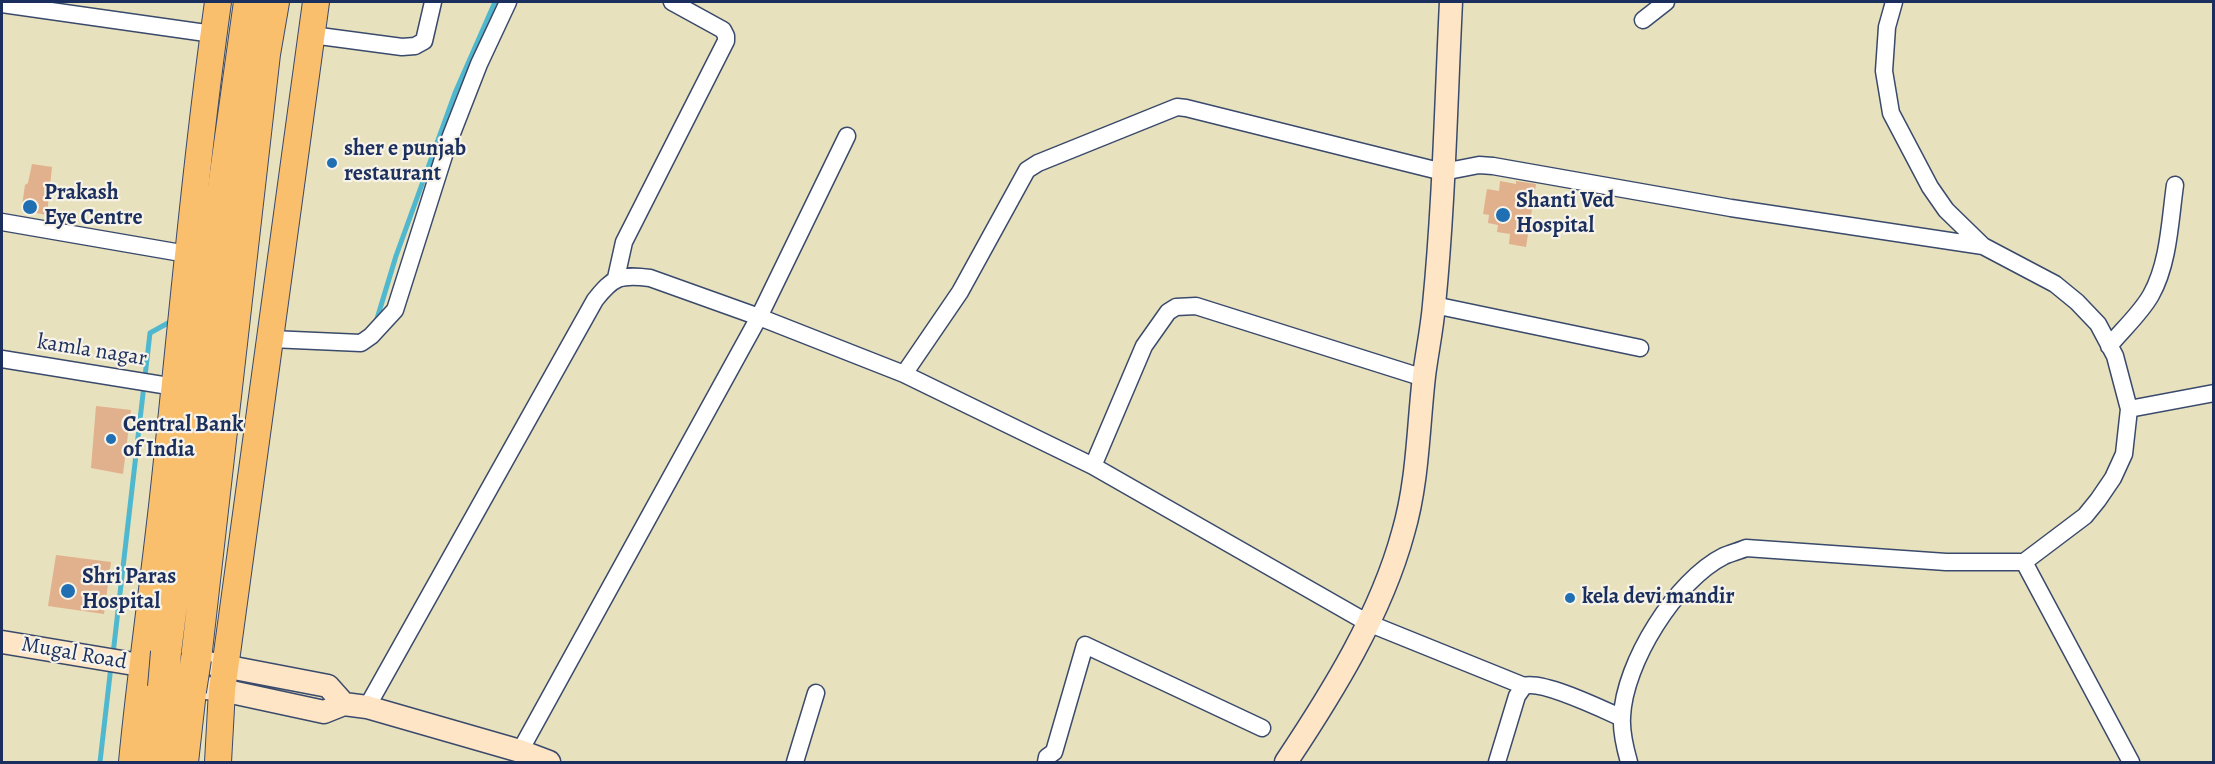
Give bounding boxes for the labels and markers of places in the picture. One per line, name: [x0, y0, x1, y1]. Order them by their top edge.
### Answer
place label: sher e punjab restaurant: [344, 137, 466, 188]
marker: sher e punjab restaurant: [325, 156, 339, 170]
place label: Prakash Eye Centre: [44, 181, 143, 232]
place label: Shanti Ved Hospital: [1516, 189, 1614, 240]
marker: Prakash Eye Centre: [21, 198, 39, 216]
marker: Shanti Ved Hospital: [1494, 206, 1512, 224]
place label: Central Bank of India: [123, 413, 243, 464]
marker: Central Bank of India: [104, 432, 118, 446]
place label: Shri Paras Hospital: [82, 565, 176, 616]
marker: Shri Paras Hospital: [59, 582, 77, 600]
place label: kela devi mandir: [1582, 585, 1734, 611]
marker: kela devi mandir: [1563, 591, 1577, 605]

